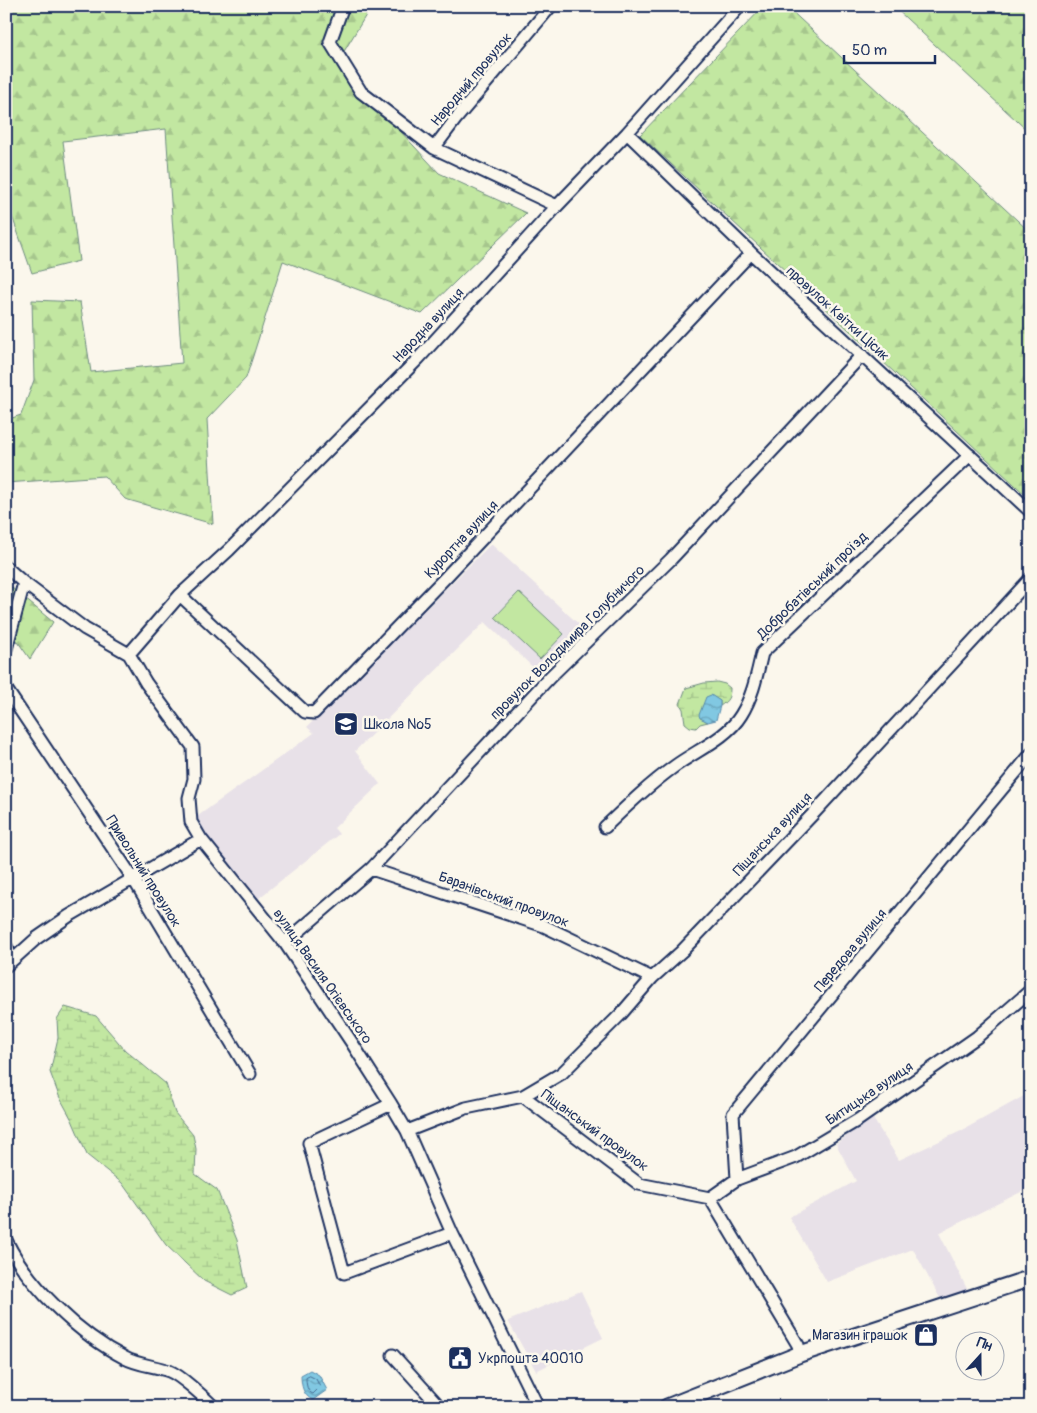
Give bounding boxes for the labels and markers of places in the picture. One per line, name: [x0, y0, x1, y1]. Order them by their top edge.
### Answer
school or university icon: Школа №5: [333, 711, 359, 737]
place label: Школа №5: [364, 716, 432, 733]
shop icon: Магазин іграшок: [913, 1322, 939, 1348]
place label: Магазин іграшок: [812, 1327, 908, 1344]
public building icon: Укрпошта 40010: [447, 1345, 473, 1371]
place label: Укрпошта 40010: [478, 1350, 584, 1367]

